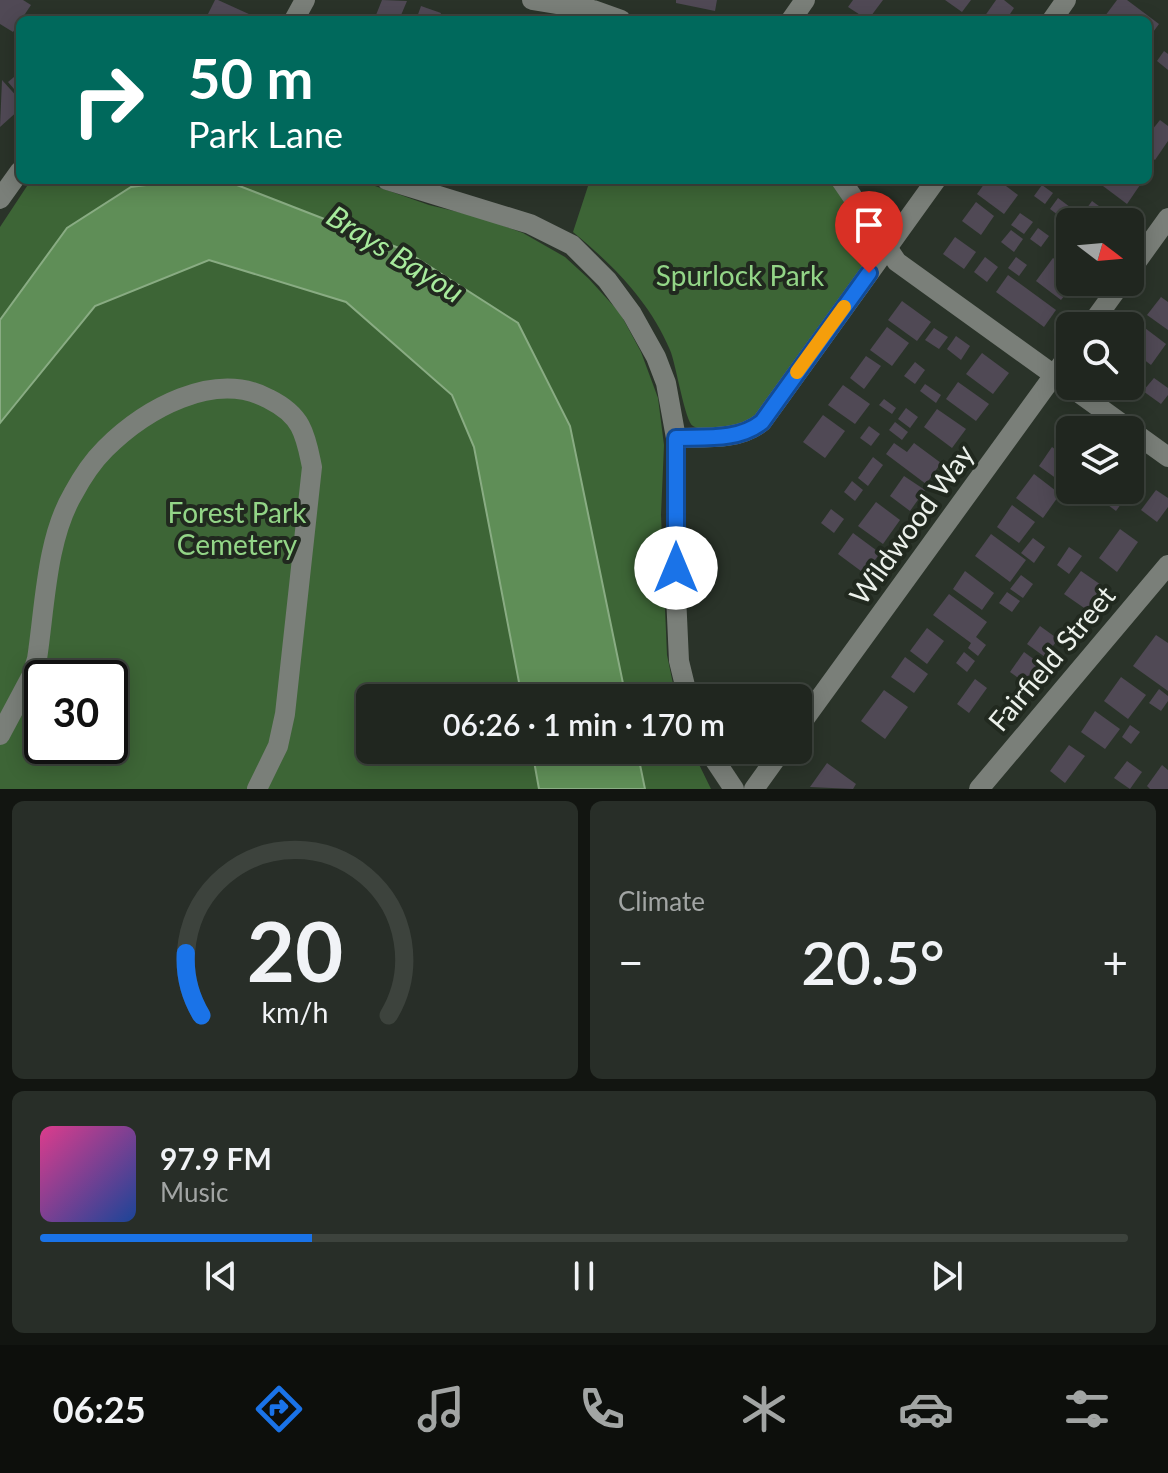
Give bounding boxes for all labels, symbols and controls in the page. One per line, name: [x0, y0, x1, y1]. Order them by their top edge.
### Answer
text: 50 m: [188, 44, 313, 111]
icon: right: [56, 48, 160, 152]
text: Park Lane: [188, 112, 343, 156]
pin: [835, 191, 903, 273]
water label: Brays Bayou: [321, 197, 471, 309]
icon: arrive: [847, 203, 891, 247]
north arrow: [1056, 208, 1144, 296]
map controls: [1056, 208, 1144, 504]
park label: Spurlock Park: [656, 258, 825, 292]
button: search: [1056, 312, 1144, 400]
button: layers: [1056, 416, 1144, 504]
street label: Wildwood Way: [842, 437, 981, 611]
park label: Forest Park Cemetery: [168, 495, 307, 561]
position arrow: [634, 526, 718, 610]
street label: Fairfield Street: [981, 579, 1121, 737]
speed limit sign: 30: [24, 660, 128, 764]
text: 06:26 · 1 min · 170 m: [443, 706, 725, 742]
text: Climate: [618, 885, 705, 917]
text: 20: [247, 900, 343, 1000]
text: 20.5°: [801, 926, 945, 998]
text: −: [618, 936, 644, 988]
text: +: [1102, 936, 1128, 988]
text: km/h: [262, 995, 328, 1029]
text: 97.9 FM: [160, 1140, 272, 1176]
text: Music: [160, 1176, 228, 1208]
icon: previous: [199, 1254, 243, 1298]
icon: pause: [562, 1254, 606, 1298]
icon: next: [925, 1254, 969, 1298]
icon: directions: [251, 1381, 307, 1437]
icon: music: [413, 1381, 469, 1437]
icon: phone: [574, 1381, 630, 1437]
icon: climate: [736, 1381, 792, 1437]
icon: car: [898, 1381, 954, 1437]
icon: filters: [1059, 1381, 1115, 1437]
text: 06:25: [53, 1387, 146, 1431]

